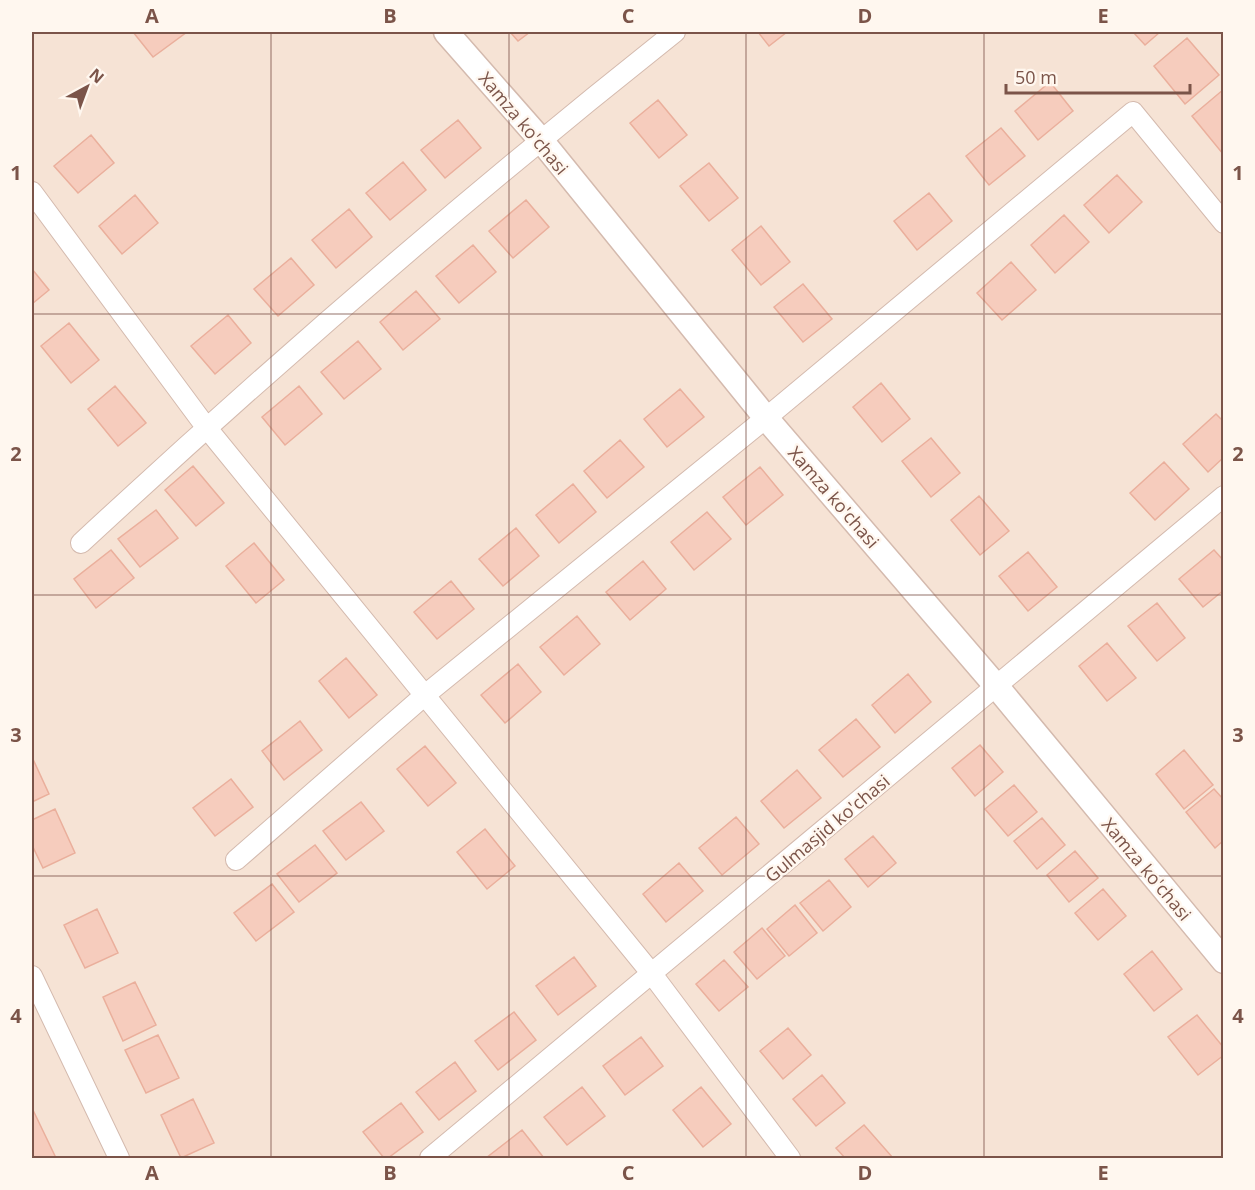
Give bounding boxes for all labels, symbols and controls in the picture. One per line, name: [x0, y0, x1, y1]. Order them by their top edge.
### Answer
text: A: [145, 2, 159, 29]
text: B: [383, 2, 397, 29]
text: C: [622, 2, 635, 29]
text: D: [858, 2, 872, 29]
text: E: [1097, 2, 1109, 29]
north arrow: [57, 57, 117, 117]
scale bar: [1006, 57, 1190, 95]
text: N: [85, 63, 109, 88]
text: 50 m: [1015, 65, 1057, 89]
street label: Xamza ko'chasi: [474, 67, 574, 179]
text: 1: [10, 159, 22, 186]
text: 1: [1232, 159, 1244, 186]
text: 2: [10, 440, 22, 467]
text: 2: [1232, 440, 1244, 467]
street label: Xamza ko'chasi: [783, 441, 885, 553]
text: 3: [10, 721, 22, 748]
text: 3: [1232, 721, 1244, 748]
street label: Gulmasjid ko'chasi: [760, 769, 894, 887]
street label: Xamza ko'chasi: [1097, 813, 1197, 925]
text: 4: [10, 1002, 22, 1029]
text: 4: [1232, 1002, 1244, 1029]
text: A: [145, 1159, 159, 1186]
text: B: [383, 1159, 397, 1186]
text: C: [622, 1159, 635, 1186]
text: D: [858, 1159, 872, 1186]
text: E: [1097, 1159, 1109, 1186]

